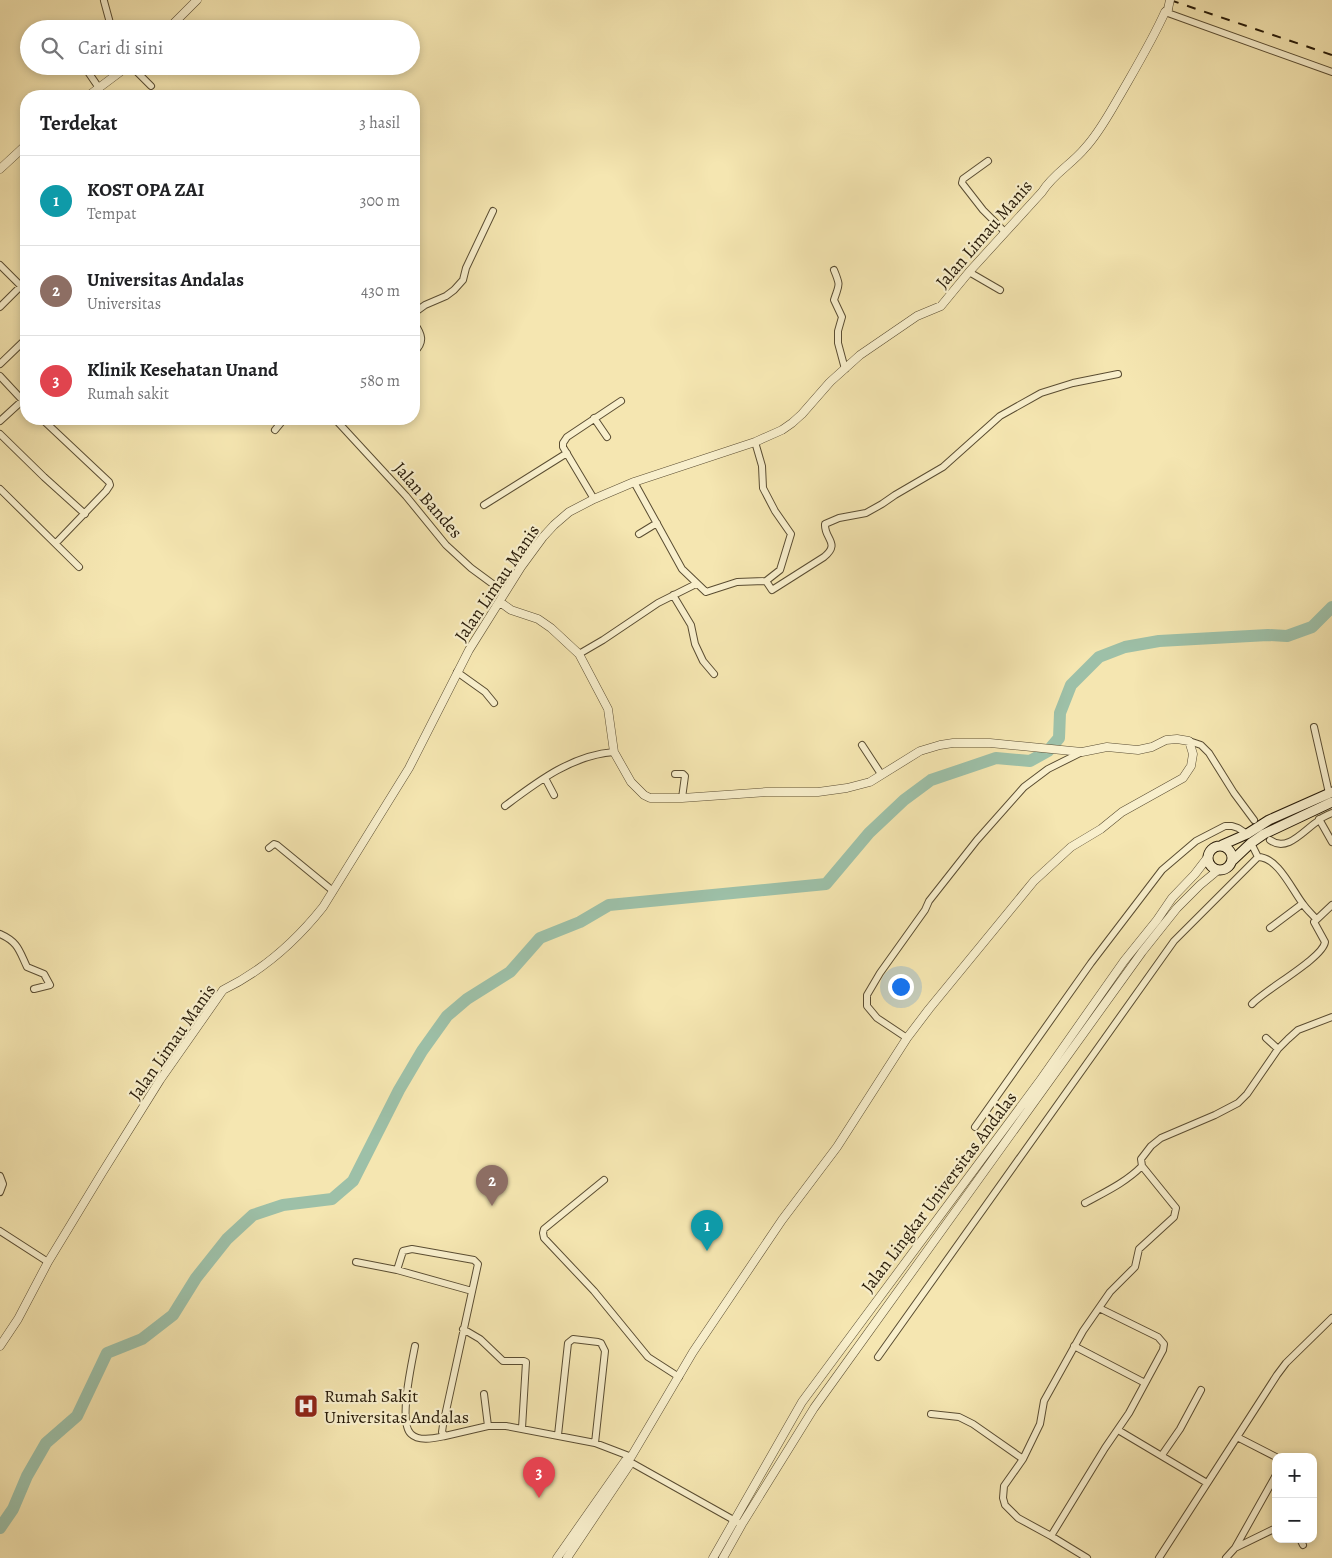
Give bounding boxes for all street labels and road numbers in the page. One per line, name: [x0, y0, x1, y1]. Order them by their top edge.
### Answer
street label: Jalan Limau Manis: [930, 175, 1038, 293]
street label: Jalan Bandes: [388, 457, 468, 543]
street label: Jalan Limau Manis: [449, 520, 545, 646]
street label: Jalan Limau Manis: [123, 979, 221, 1105]
street label: Jalan Lingkar Universitas Andalas: [856, 1087, 1022, 1297]

